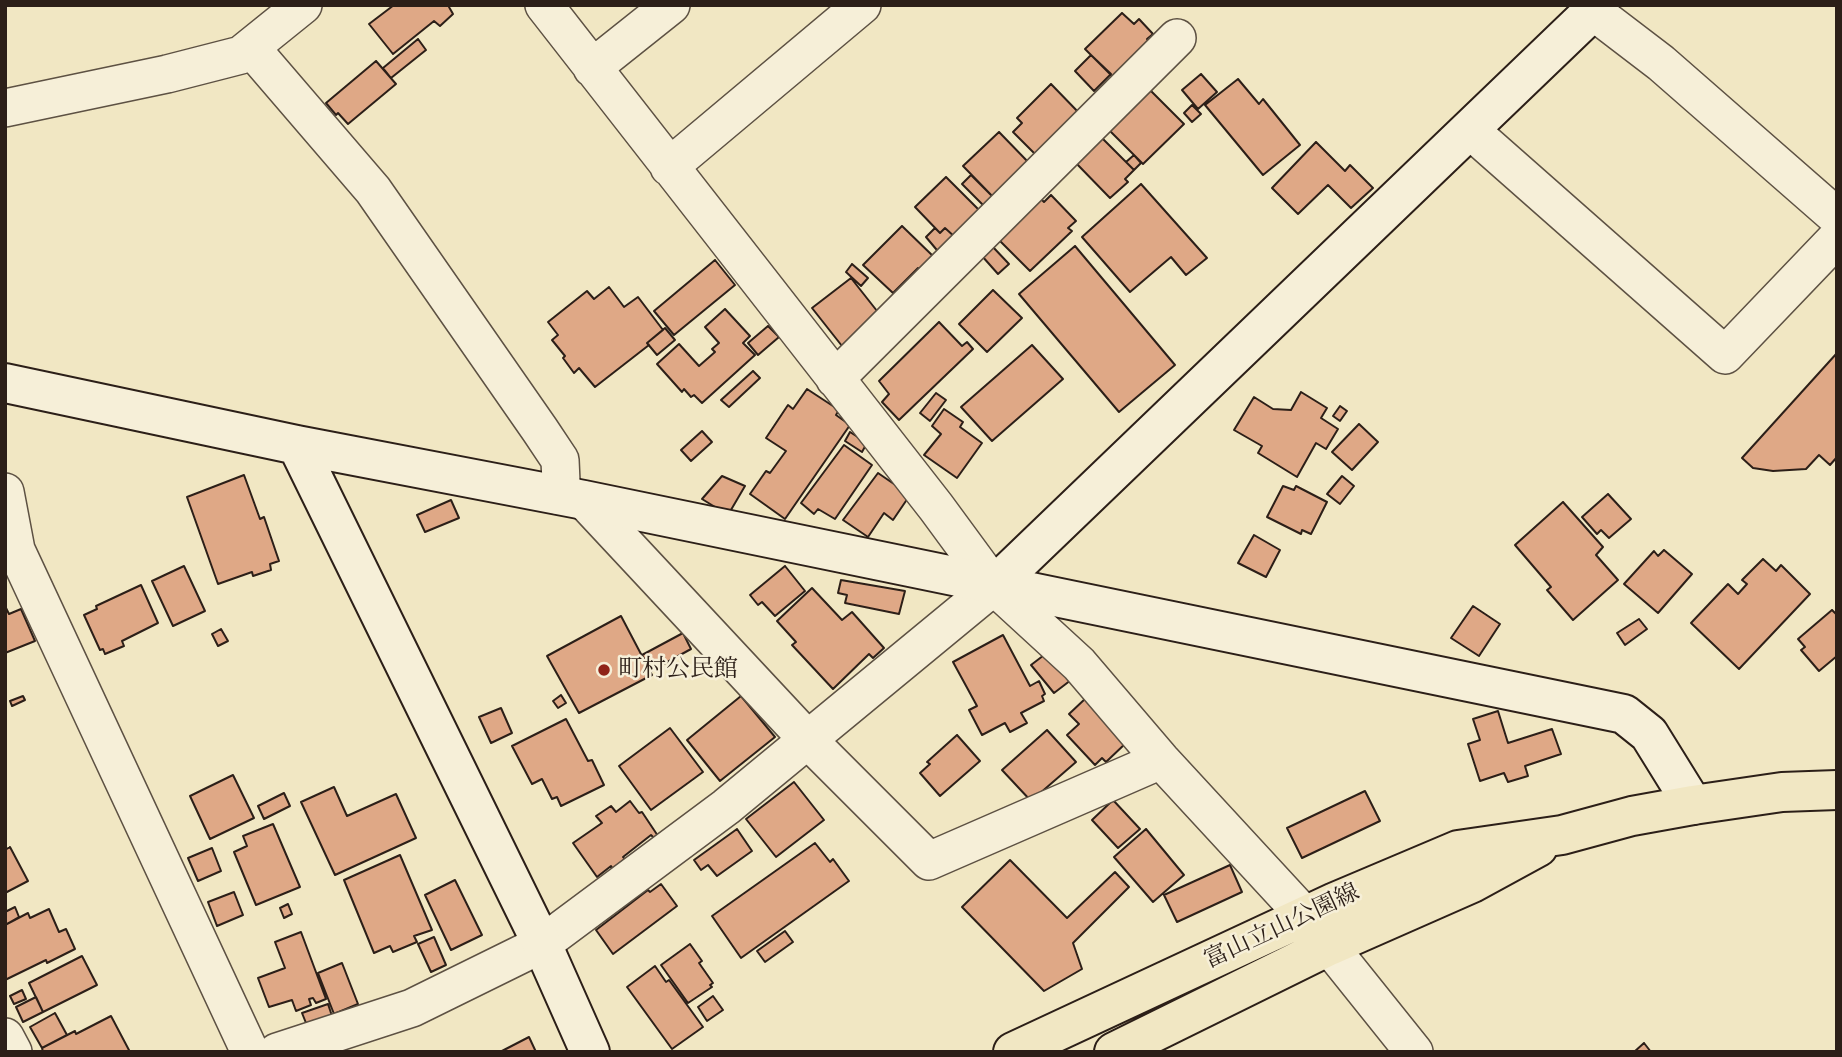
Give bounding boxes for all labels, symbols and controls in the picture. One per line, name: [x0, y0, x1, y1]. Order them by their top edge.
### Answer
place label: 町村公民館: [618, 656, 738, 684]
marker: 町村公民館: [596, 662, 612, 678]
street label: 富山立山公園線: [1200, 878, 1364, 976]

